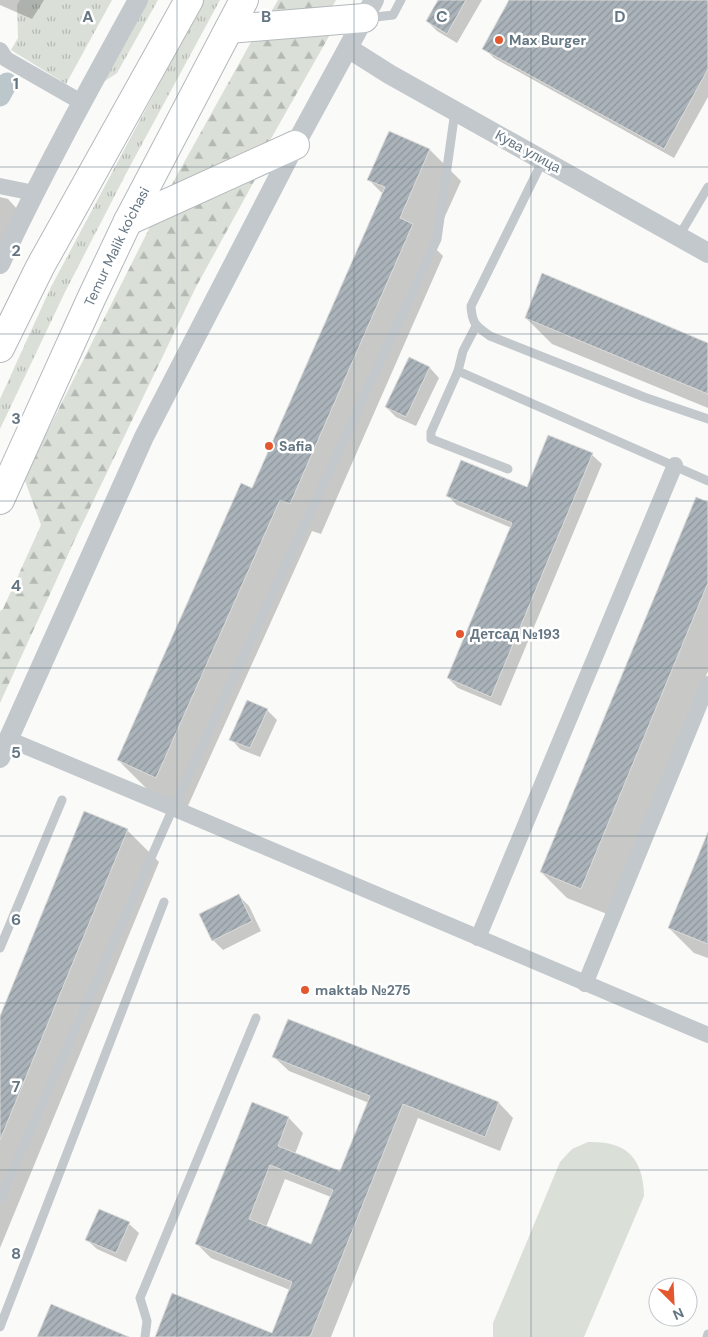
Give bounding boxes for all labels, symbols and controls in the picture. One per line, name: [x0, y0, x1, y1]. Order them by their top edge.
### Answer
text: A: [82, 6, 94, 27]
text: B: [261, 6, 271, 27]
text: C: [436, 6, 448, 27]
text: D: [614, 6, 626, 27]
place label: Max Burger: [509, 31, 586, 49]
marker: Max Burger: [493, 34, 505, 46]
text: 1: [13, 73, 19, 94]
street label: Кува улица: [492, 126, 564, 177]
street label: Temur Malik ko'chasi: [80, 184, 153, 309]
text: 2: [11, 240, 21, 261]
text: 3: [11, 408, 21, 429]
place label: Safia: [279, 437, 312, 455]
marker: Safia: [263, 440, 275, 452]
text: 4: [11, 575, 21, 596]
place label: Детсад №193: [470, 625, 560, 643]
marker: Детсад №193: [454, 628, 466, 640]
text: 5: [11, 742, 21, 763]
text: 6: [11, 909, 21, 930]
place label: maktab №275: [315, 981, 411, 999]
marker: maktab №275: [299, 984, 311, 996]
text: 7: [12, 1076, 21, 1097]
text: 8: [11, 1243, 21, 1264]
north arrow: [648, 1277, 698, 1327]
text: N: [670, 1304, 687, 1324]

